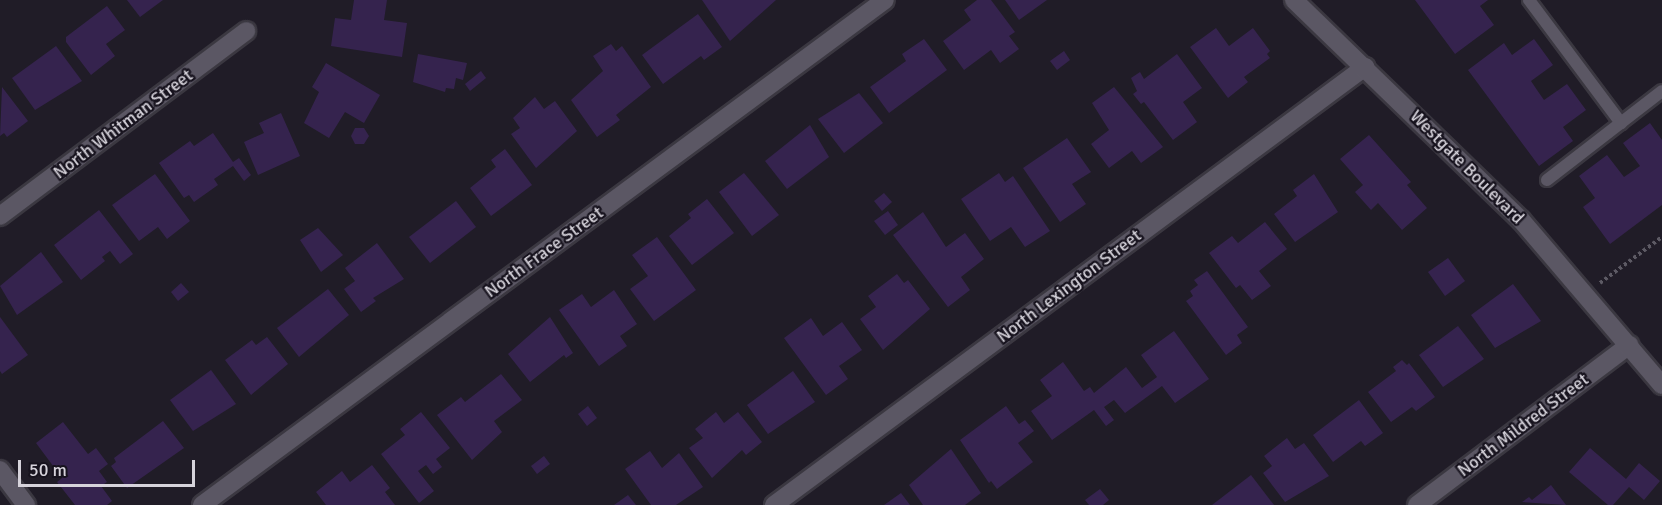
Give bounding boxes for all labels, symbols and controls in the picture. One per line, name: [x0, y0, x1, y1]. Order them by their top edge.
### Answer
street label: North Whitman Street: [49, 65, 197, 183]
street label: Westgate Boulevard: [1405, 105, 1529, 229]
street label: North Frace Street: [480, 202, 608, 302]
street label: North Lexington Street: [992, 225, 1146, 347]
street label: North Mildred Street: [1453, 369, 1593, 481]
scale bar: [21, 448, 198, 486]
text: 50 m: [29, 459, 67, 481]

